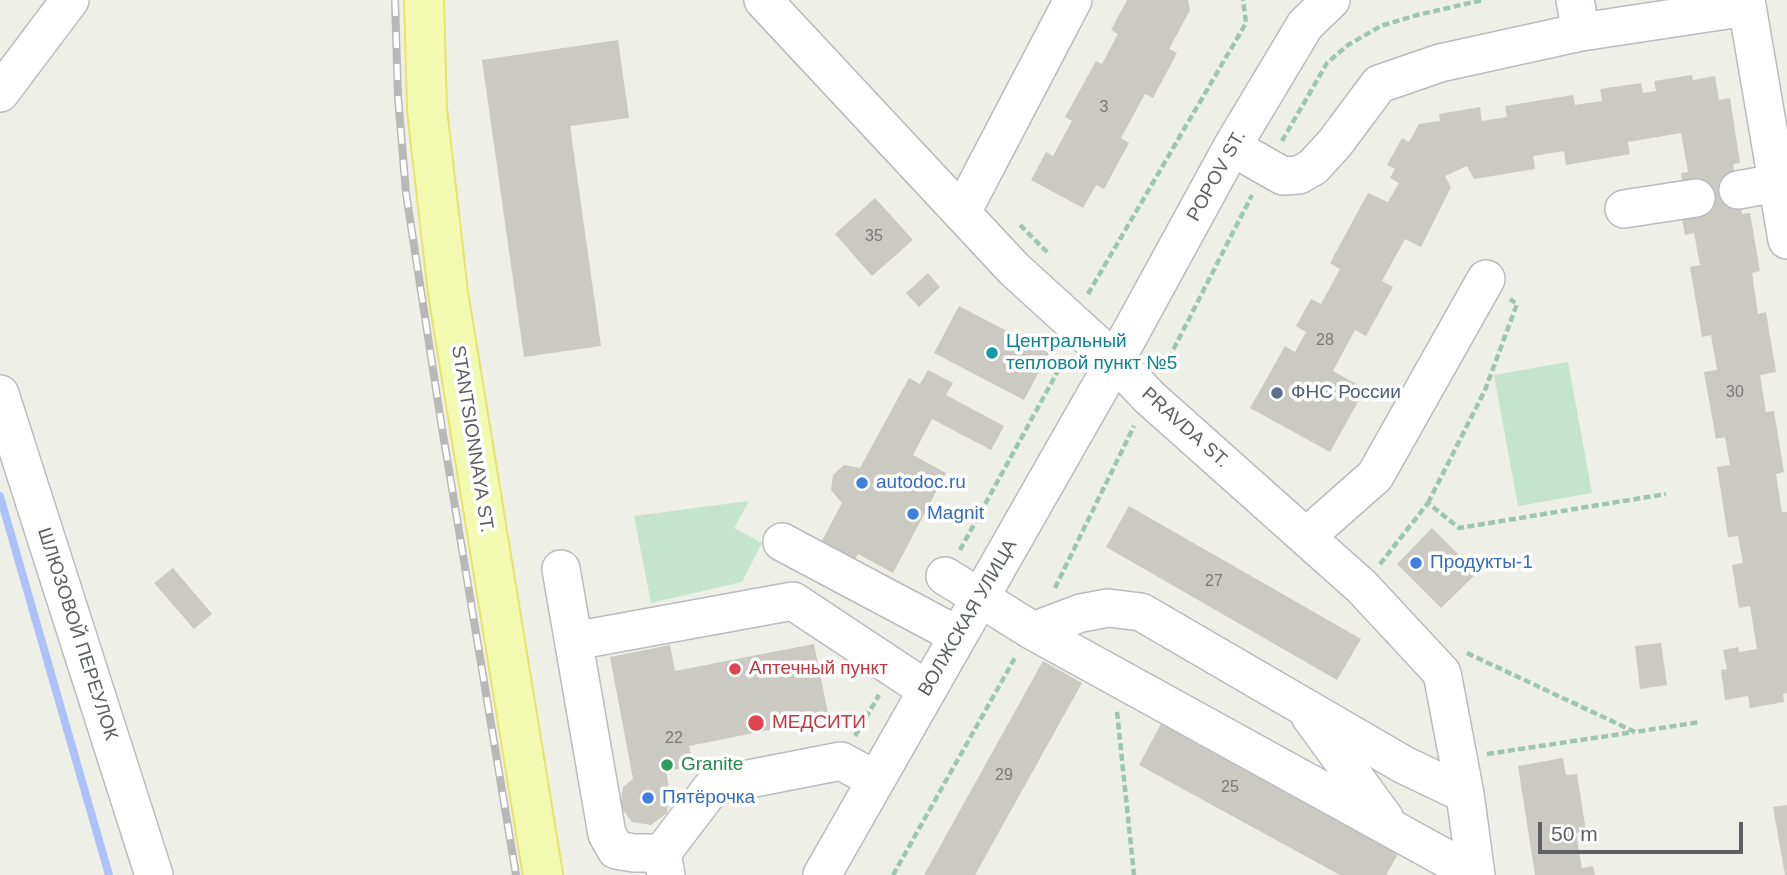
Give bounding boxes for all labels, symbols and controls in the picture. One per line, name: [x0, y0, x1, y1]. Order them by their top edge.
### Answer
house number: 3: [1100, 98, 1108, 118]
street label: POPOV ST.: [1183, 127, 1251, 225]
house number: 35: [865, 227, 883, 247]
place label: Центральный тепловой пункт №5: [1006, 331, 1177, 375]
house number: 28: [1316, 331, 1334, 351]
street label: STANTSIONNAYA ST.: [446, 344, 498, 534]
marker: Центральный тепловой пункт №5: [984, 345, 1000, 361]
place label: ФНС России: [1291, 382, 1401, 404]
street label: PRAVDA ST.: [1137, 383, 1233, 473]
house number: 30: [1726, 383, 1744, 403]
marker: ФНС России: [1269, 385, 1285, 401]
place label: autodoc.ru: [876, 472, 966, 494]
marker: autodoc.ru: [854, 475, 870, 491]
place label: Magnit: [927, 503, 984, 525]
marker: Magnit: [905, 506, 921, 522]
street label: ШЛЮЗОВОЙ ПЕРЕУЛОК: [32, 525, 122, 743]
street label: ВОЛЖСКАЯ УЛИЦА: [914, 536, 1022, 700]
place label: Продукты-1: [1430, 552, 1533, 574]
marker: Продукты-1: [1408, 555, 1424, 571]
house number: 27: [1205, 572, 1223, 592]
place label: Аптечный пункт: [749, 658, 888, 680]
marker: Аптечный пункт: [727, 661, 743, 677]
place label: МЕДСИТИ: [772, 712, 866, 734]
marker: МЕДСИТИ: [746, 713, 766, 733]
house number: 22: [665, 729, 683, 749]
place label: Granite: [681, 754, 743, 776]
marker: Granite: [659, 757, 675, 773]
house number: 29: [995, 766, 1013, 786]
house number: 25: [1221, 778, 1239, 798]
place label: Пятёрочка: [662, 787, 755, 809]
marker: Пятёрочка: [640, 790, 656, 806]
scale bar: [1542, 808, 1747, 852]
text: 50 m: [1551, 822, 1598, 845]

